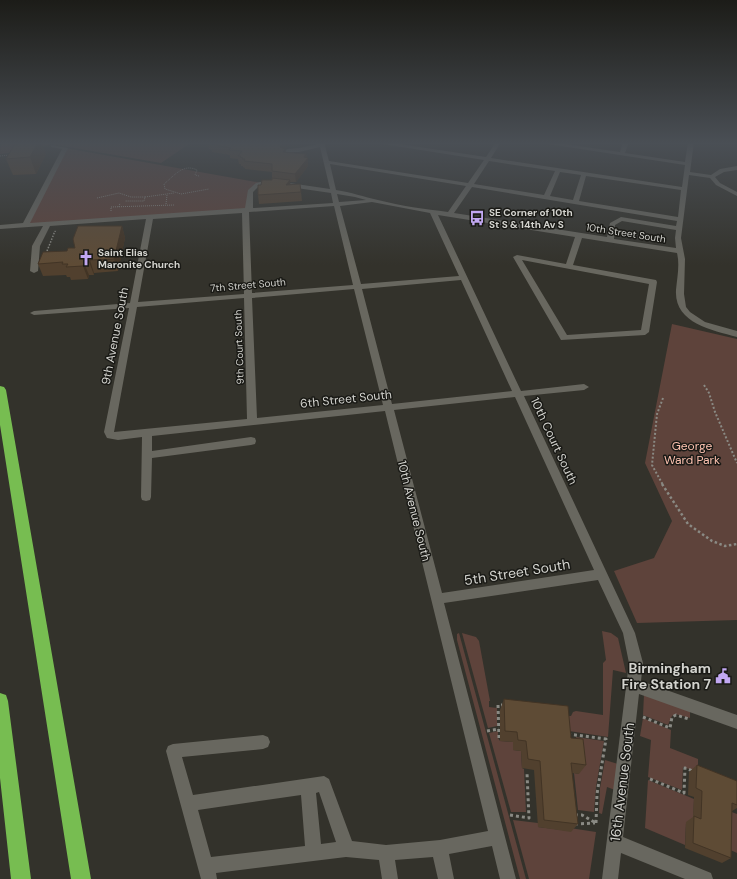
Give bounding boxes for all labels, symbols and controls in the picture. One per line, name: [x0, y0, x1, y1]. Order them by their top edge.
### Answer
place label: SE Corner of 10th St S & 14th Av S: [489, 206, 573, 231]
bus stop icon: SE Corner of 10th St S & 14th Av S: [468, 209, 486, 227]
street label: 10th Street South: [585, 220, 667, 246]
place label: Saint Elias Maronite Church: [98, 246, 180, 271]
church icon: Saint Elias Maronite Church: [77, 249, 95, 267]
street label: 7th Street South: [210, 275, 287, 295]
street label: 9th Avenue South: [98, 286, 132, 386]
street label: 9th Court South: [231, 309, 247, 385]
street label: 6th Street South: [299, 386, 393, 412]
street label: 10th Court South: [527, 395, 581, 487]
park label: George Ward Park: [664, 438, 720, 468]
street label: 10th Avenue South: [394, 459, 434, 563]
street label: 5th Street South: [463, 555, 571, 589]
place label: Birmingham Fire Station 7: [622, 659, 711, 693]
public building icon: Birmingham Fire Station 7: [714, 667, 732, 685]
street label: 16th Avenue South: [606, 721, 638, 843]

